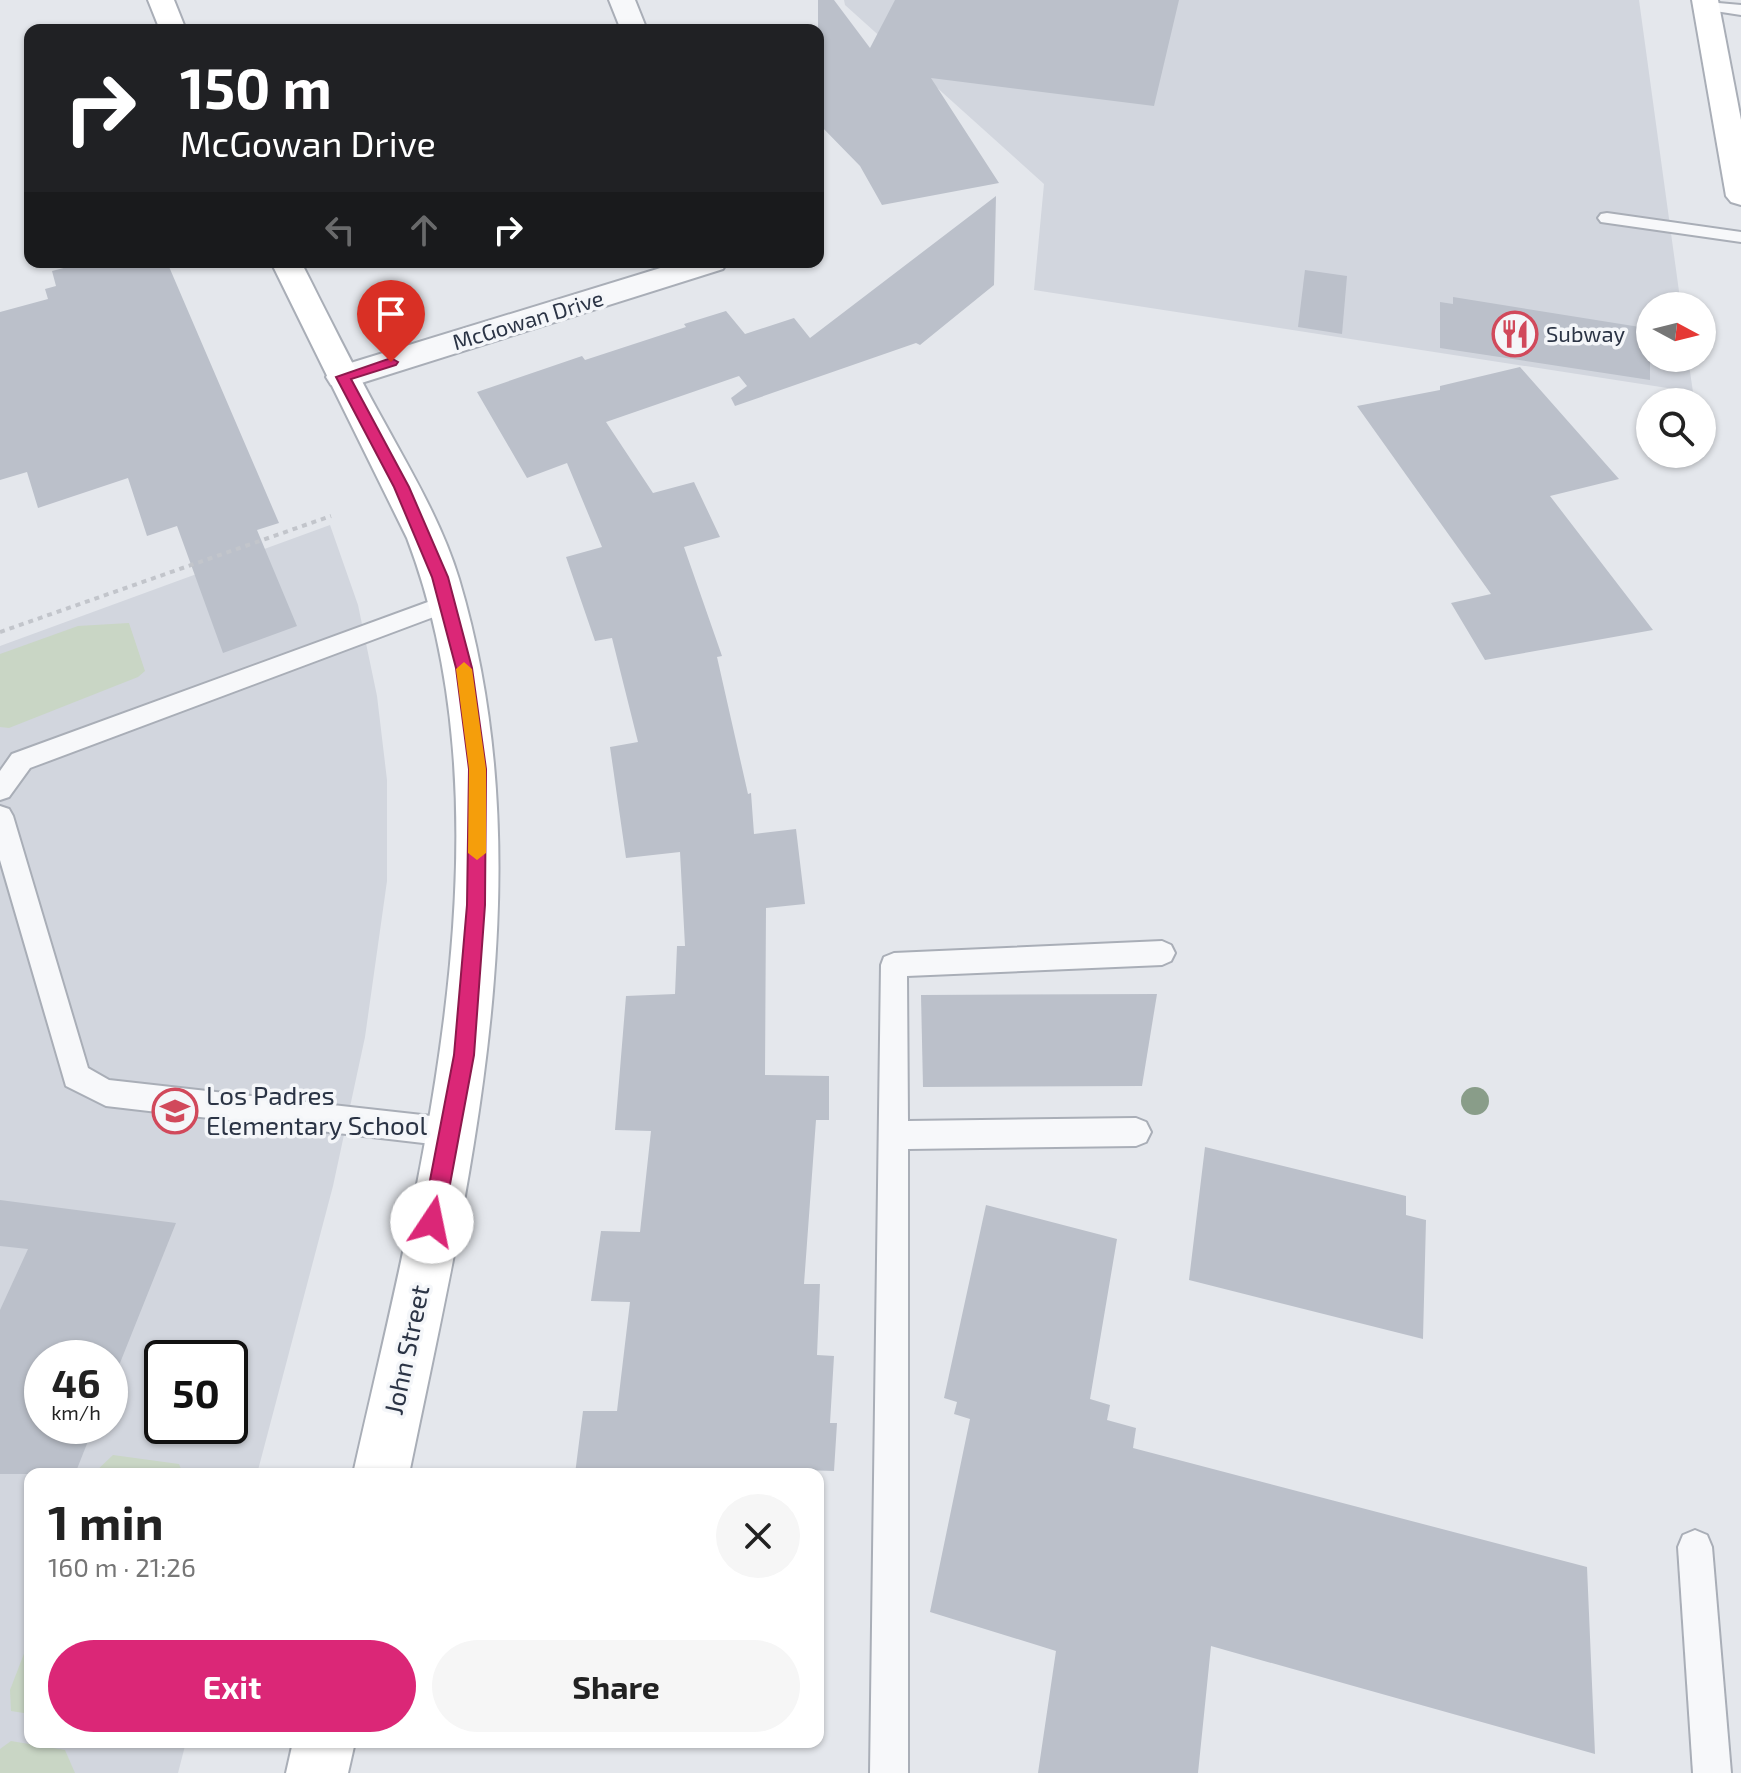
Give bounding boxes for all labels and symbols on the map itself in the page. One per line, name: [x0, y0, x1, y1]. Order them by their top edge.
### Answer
pin: [357, 280, 425, 362]
street label: McGowan Drive: [449, 284, 606, 354]
north arrow: [1636, 292, 1716, 372]
restaurant icon: Subway: [1491, 310, 1539, 358]
place label: Subway: [1546, 320, 1625, 346]
place label: Los Padres Elementary School: [206, 1079, 428, 1140]
school or university icon: Los Padres Elementary School: [151, 1087, 199, 1135]
position arrow: [390, 1180, 474, 1264]
street label: John Street: [377, 1282, 434, 1417]
speed limit sign: 50: [144, 1340, 248, 1444]

